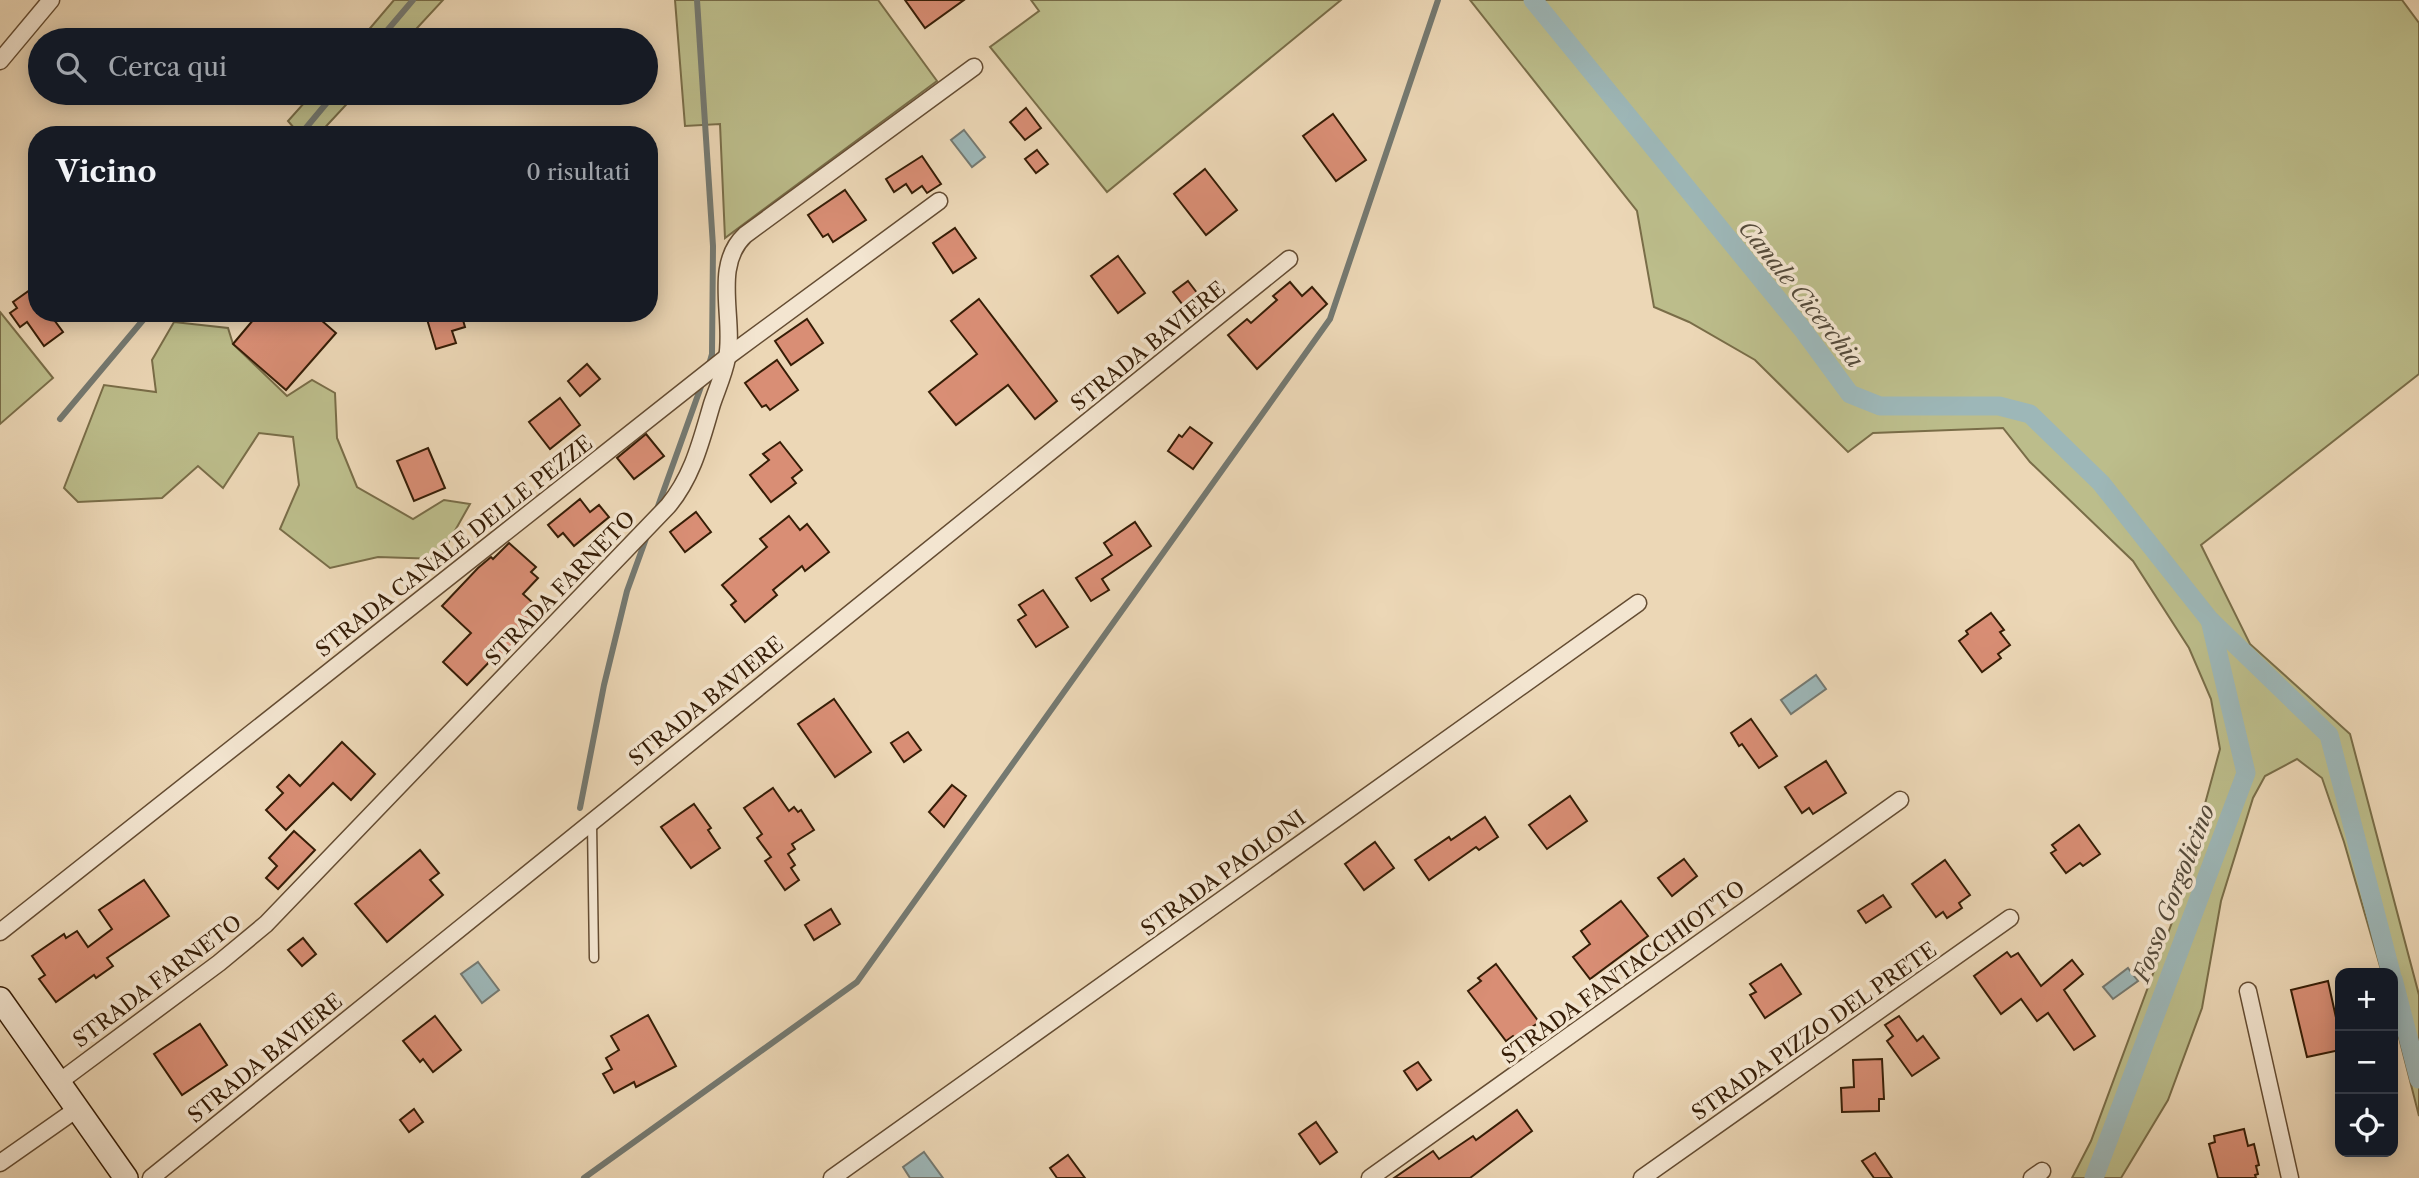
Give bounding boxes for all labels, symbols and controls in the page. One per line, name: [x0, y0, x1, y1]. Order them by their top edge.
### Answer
search box: [28, 28, 658, 105]
icon: search: [52, 48, 90, 86]
text: Cerca qui: [108, 51, 227, 83]
text: Vicino: [56, 153, 156, 190]
text: 0 risultati: [526, 158, 630, 186]
water label: Canale Cicerchia: [1733, 215, 1869, 374]
street label: STRADA BAVIERE: [1066, 276, 1230, 416]
street label: STRADA CANALE DELLE PEZZE: [311, 430, 597, 662]
street label: STRADA FARNETO: [480, 506, 640, 670]
street label: STRADA BAVIERE: [624, 631, 788, 771]
water label: Fosso Gorgolicino: [2127, 800, 2221, 987]
street label: STRADA PAOLONI: [1136, 805, 1310, 941]
street label: STRADA FANTACCHIOTTO: [1496, 875, 1750, 1069]
street label: STRADA FARNETO: [68, 910, 246, 1052]
street label: STRADA PIZZO DEL PRETE: [1687, 937, 1941, 1125]
map controls: [2335, 968, 2398, 1157]
button: +: [2335, 968, 2398, 1031]
street label: STRADA BAVIERE: [183, 988, 347, 1128]
button: −: [2335, 1031, 2398, 1094]
button: locate: [2335, 1094, 2398, 1157]

